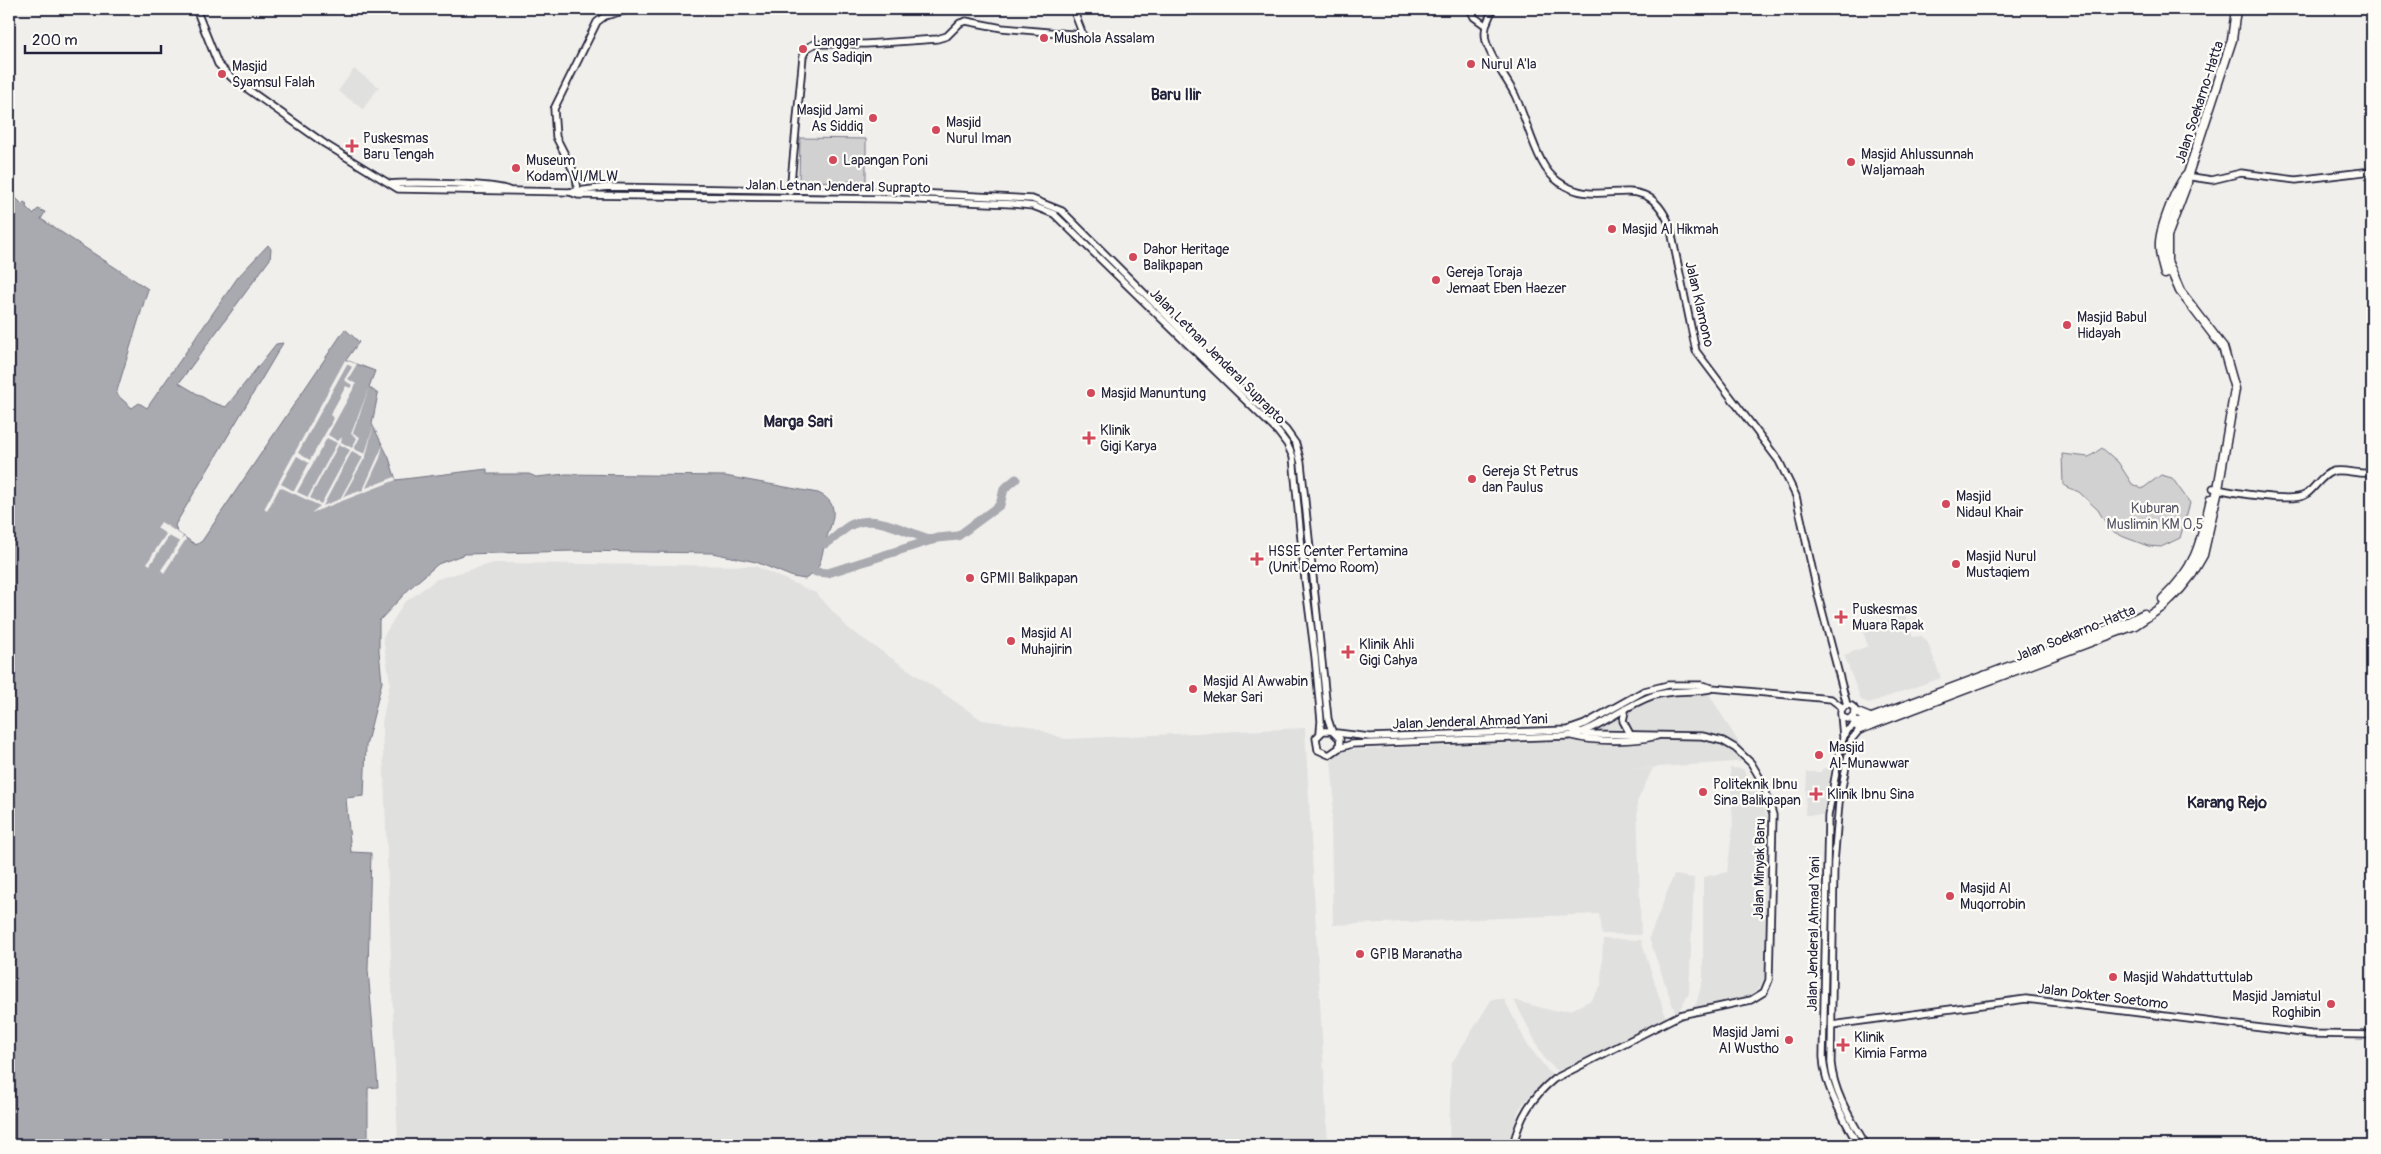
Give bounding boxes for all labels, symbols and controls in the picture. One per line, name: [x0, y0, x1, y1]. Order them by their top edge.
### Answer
scale bar: [25, 22, 161, 54]
place label: Mushola Assalam: [1054, 30, 1155, 47]
text: 200 m: [32, 31, 77, 50]
marker: Mushola Assalam: [1038, 32, 1050, 44]
place label: Langgar As Sadiqin: [813, 33, 872, 66]
street label: Jalan Soekarno-Hatta: [2172, 39, 2227, 166]
marker: Langgar As Sadiqin: [797, 43, 809, 55]
place label: Nurul A'la: [1481, 56, 1537, 73]
place label: Masjid Syamsul Falah: [232, 58, 315, 91]
marker: Nurul A'la: [1465, 58, 1477, 70]
marker: Masjid Syamsul Falah: [216, 68, 228, 80]
district label: Baru Ilir: [1151, 85, 1202, 105]
place label: Masjid Jami As Siddiq: [796, 102, 863, 135]
marker: Masjid Jami As Siddiq: [867, 112, 879, 124]
place label: Masjid Nurul Iman: [946, 114, 1011, 147]
marker: Masjid Nurul Iman: [930, 124, 942, 136]
place label: Puskesmas Baru Tengah: [363, 130, 434, 163]
marker: Puskesmas Baru Tengah: [345, 139, 359, 153]
place label: Masjid Ahlussunnah Waljamaah: [1861, 146, 1974, 179]
place label: Museum Kodam VI/MLW: [526, 152, 618, 185]
place label: Lapangan Poni: [843, 152, 928, 169]
marker: Lapangan Poni: [827, 154, 839, 166]
marker: Masjid Ahlussunnah Waljamaah: [1845, 156, 1857, 168]
marker: Museum Kodam VI/MLW: [510, 162, 522, 174]
street label: Jalan Letnan Jenderal Suprapto: [745, 176, 931, 197]
place label: Masjid Al Hikmah: [1622, 221, 1719, 238]
marker: Masjid Al Hikmah: [1606, 223, 1618, 235]
place label: Dahor Heritage Balikpapan: [1143, 241, 1229, 274]
marker: Dahor Heritage Balikpapan: [1127, 251, 1139, 263]
street label: Jalan Klamono: [1681, 260, 1718, 349]
place label: Gereja Toraja Jemaat Eben Haezer: [1446, 264, 1566, 297]
marker: Gereja Toraja Jemaat Eben Haezer: [1430, 274, 1442, 286]
street label: Jalan Letnan Jenderal Suprapto: [1146, 285, 1289, 428]
place label: Masjid Babul Hidayah: [2077, 309, 2147, 342]
marker: Masjid Babul Hidayah: [2061, 319, 2073, 331]
place label: Masjid Manuntung: [1101, 385, 1206, 402]
marker: Masjid Manuntung: [1085, 387, 1097, 399]
district label: Marga Sari: [764, 412, 833, 432]
place label: Klinik Gigi Karya: [1100, 422, 1157, 455]
marker: Klinik Gigi Karya: [1082, 431, 1096, 445]
place label: Gereja St Petrus dan Paulus: [1482, 463, 1579, 496]
marker: Gereja St Petrus dan Paulus: [1466, 473, 1478, 485]
place label: Masjid Nidaul Khair: [1956, 488, 2023, 521]
marker: Masjid Nidaul Khair: [1940, 498, 1952, 510]
park label: Kuburan Muslimin KM 0,5: [2107, 500, 2203, 533]
place label: HSSE Center Pertamina (Unit Demo Room): [1268, 543, 1408, 576]
place label: Masjid Nurul Mustaqiem: [1966, 548, 2036, 581]
marker: HSSE Center Pertamina (Unit Demo Room): [1250, 552, 1264, 566]
marker: Masjid Nurul Mustaqiem: [1950, 558, 1962, 570]
place label: GPMII Balikpapan: [980, 570, 1078, 587]
marker: GPMII Balikpapan: [964, 572, 976, 584]
place label: Puskesmas Muara Rapak: [1852, 601, 1924, 634]
street label: Jalan Soekarno-Hatta: [2013, 602, 2138, 665]
marker: Puskesmas Muara Rapak: [1834, 610, 1848, 624]
place label: Masjid Al Muhajirin: [1021, 625, 1072, 658]
marker: Masjid Al Muhajirin: [1005, 635, 1017, 647]
place label: Klinik Ahli Gigi Cahya: [1359, 636, 1418, 669]
marker: Klinik Ahli Gigi Cahya: [1341, 645, 1355, 659]
place label: Masjid Al Awwabin Mekar Sari: [1203, 673, 1308, 706]
marker: Masjid Al Awwabin Mekar Sari: [1187, 683, 1199, 695]
street label: Jalan Jenderal Ahmad Yani: [1392, 710, 1548, 733]
place label: Masjid Al-Munawwar: [1829, 739, 1909, 772]
marker: Masjid Al-Munawwar: [1813, 749, 1825, 761]
place label: Politeknik Ibnu Sina Balikpapan: [1713, 776, 1801, 809]
marker: Politeknik Ibnu Sina Balikpapan: [1697, 786, 1709, 798]
place label: Klinik Ibnu Sina: [1827, 786, 1914, 803]
marker: Klinik Ibnu Sina: [1809, 787, 1823, 801]
district label: Karang Rejo: [2187, 793, 2267, 813]
street label: Jalan Minyak Baru: [1750, 818, 1769, 920]
street label: Jalan Jenderal Ahmad Yani: [1804, 856, 1823, 1012]
place label: Masjid Al Muqorrobin: [1960, 880, 2026, 913]
marker: Masjid Al Muqorrobin: [1944, 890, 1956, 902]
place label: GPIB Maranatha: [1370, 946, 1462, 963]
marker: GPIB Maranatha: [1354, 948, 1366, 960]
place label: Masjid Wahdattuttulab: [2123, 969, 2253, 986]
marker: Masjid Wahdattuttulab: [2107, 971, 2119, 983]
street label: Jalan Dokter Soetomo: [2037, 980, 2170, 1013]
place label: Masjid Jamiatul Roghibin: [2232, 988, 2321, 1021]
marker: Masjid Jamiatul Roghibin: [2325, 998, 2337, 1010]
place label: Masjid Jami Al Wustho: [1712, 1024, 1779, 1057]
place label: Klinik Kimia Farma: [1854, 1029, 1927, 1062]
marker: Masjid Jami Al Wustho: [1783, 1034, 1795, 1046]
marker: Klinik Kimia Farma: [1836, 1038, 1850, 1052]

